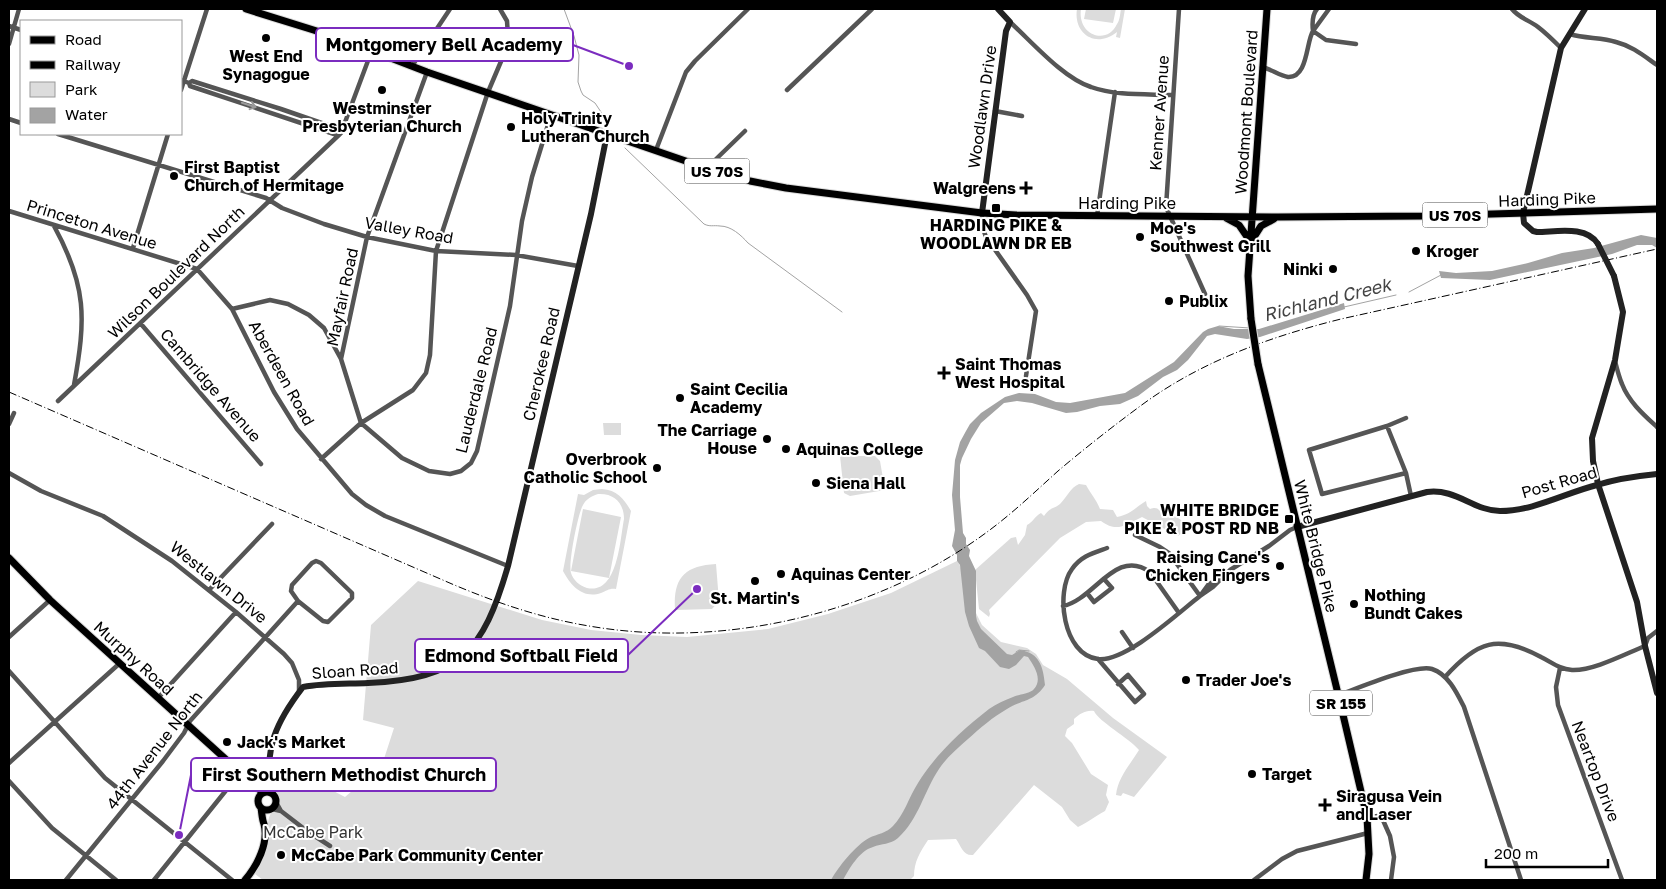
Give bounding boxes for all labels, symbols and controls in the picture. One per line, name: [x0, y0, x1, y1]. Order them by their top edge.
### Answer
legend: [20, 20, 182, 135]
callout: Montgomery Bell Academy: [316, 28, 573, 61]
street label: Woodmont Boulevard: [1230, 29, 1262, 195]
text: Road: [65, 30, 102, 48]
marker: West End Synagogue: [260, 32, 272, 44]
text: Montgomery Bell Academy: [325, 33, 563, 55]
street label: Woodlawn Drive: [963, 44, 1001, 170]
place label: West End Synagogue: [222, 46, 310, 84]
text: Railway: [65, 55, 121, 73]
street label: Kenner Avenue: [1145, 55, 1173, 171]
text: Park: [65, 80, 98, 98]
marker: Westminster Presbyterian Church: [376, 84, 388, 96]
place label: Westminster Presbyterian Church: [302, 98, 462, 136]
one-way arrow: [241, 101, 257, 111]
text: Water: [65, 105, 108, 123]
place label: Holy Trinity Lutheran Church: [521, 108, 649, 146]
marker: Holy Trinity Lutheran Church: [505, 121, 517, 133]
place label: First Baptist Church of Hermitage: [184, 157, 344, 195]
road number: US 70S: [684, 158, 750, 184]
marker: First Baptist Church of Hermitage: [168, 170, 180, 182]
place label: Walgreens: [933, 178, 1016, 198]
marker: Walgreens: [1020, 182, 1032, 194]
street label: Harding Pike: [1498, 187, 1596, 211]
street label: Harding Pike: [1078, 193, 1176, 213]
street label: Princeton Avenue: [24, 195, 160, 253]
street label: Wilson Boulevard North: [103, 201, 249, 343]
marker: HARDING PIKE & WOODLAWN DR EB: [990, 202, 1002, 214]
road number: US 70S: [1422, 202, 1488, 228]
street label: Valley Road: [363, 212, 455, 248]
place label: HARDING PIKE & WOODLAWN DR EB: [920, 215, 1072, 253]
place label: Moe's Southwest Grill: [1150, 218, 1271, 256]
marker: Moe's Southwest Grill: [1134, 231, 1146, 243]
place label: Kroger: [1426, 241, 1479, 261]
marker: Kroger: [1410, 245, 1422, 257]
street label: Mayfair Road: [322, 246, 362, 348]
place label: Ninki: [1283, 259, 1323, 279]
marker: Ninki: [1327, 263, 1339, 275]
water label: Richland Creek: [1261, 272, 1395, 325]
place label: Publix: [1179, 291, 1229, 311]
marker: Publix: [1163, 295, 1175, 307]
street label: Cherokee Road: [518, 305, 564, 423]
street label: Aberdeen Road: [245, 317, 319, 429]
street label: Cambridge Avenue: [156, 324, 266, 446]
street label: Lauderdale Road: [451, 325, 501, 455]
place label: Saint Thomas West Hospital: [955, 354, 1066, 392]
marker: Saint Thomas West Hospital: [937, 366, 951, 380]
place label: Saint Cecilia Academy: [690, 379, 788, 417]
marker: Saint Cecilia Academy: [674, 392, 686, 404]
place label: The Carriage House: [657, 420, 757, 458]
marker: The Carriage House: [761, 433, 773, 445]
place label: Aquinas College: [796, 439, 923, 459]
marker: Aquinas College: [780, 443, 792, 455]
place label: Overbrook Catholic School: [524, 449, 648, 487]
marker: Overbrook Catholic School: [651, 462, 663, 474]
street label: Post Road: [1519, 462, 1599, 502]
place label: Siena Hall: [826, 473, 906, 493]
marker: Siena Hall: [810, 477, 822, 489]
street label: White Bridge Pike: [1290, 478, 1342, 614]
place label: WHITE BRIDGE PIKE & POST RD NB: [1124, 500, 1279, 538]
marker: WHITE BRIDGE PIKE & POST RD NB: [1283, 513, 1295, 525]
street label: Westlawn Drive: [166, 537, 272, 627]
place label: Raising Cane's Chicken Fingers: [1145, 547, 1270, 585]
marker: Raising Cane's Chicken Fingers: [1274, 560, 1286, 572]
place label: Aquinas Center: [791, 564, 910, 584]
marker: Aquinas Center: [775, 568, 787, 580]
marker: St. Martin's: [749, 575, 761, 587]
place label: Nothing Bundt Cakes: [1364, 585, 1463, 623]
place label: St. Martin's: [710, 588, 800, 608]
marker: Nothing Bundt Cakes: [1348, 598, 1360, 610]
street label: Murphy Road: [90, 617, 178, 699]
callout: Edmond Softball Field: [415, 639, 628, 672]
text: Edmond Softball Field: [424, 644, 618, 666]
street label: Sloan Road: [311, 657, 399, 683]
place label: Trader Joe's: [1196, 670, 1291, 690]
marker: Trader Joe's: [1180, 674, 1192, 686]
street label: 44th Avenue North: [102, 687, 206, 813]
road number: SR 155: [1310, 690, 1372, 716]
street label: Neartop Drive: [1568, 718, 1624, 824]
place label: Jack's Market: [237, 732, 345, 752]
marker: Jack's Market: [221, 736, 233, 748]
callout: First Southern Methodist Church: [191, 758, 496, 791]
text: First Southern Methodist Church: [202, 763, 486, 785]
place label: Target: [1262, 764, 1312, 784]
marker: Target: [1246, 768, 1258, 780]
place label: Siragusa Vein and Laser: [1336, 786, 1442, 824]
marker: Siragusa Vein and Laser: [1318, 798, 1332, 812]
park label: McCabe Park: [263, 822, 363, 842]
scale bar: [1486, 836, 1608, 868]
text: 200 m: [1494, 844, 1538, 862]
place label: McCabe Park Community Center: [291, 845, 543, 865]
marker: McCabe Park Community Center: [275, 849, 287, 861]

